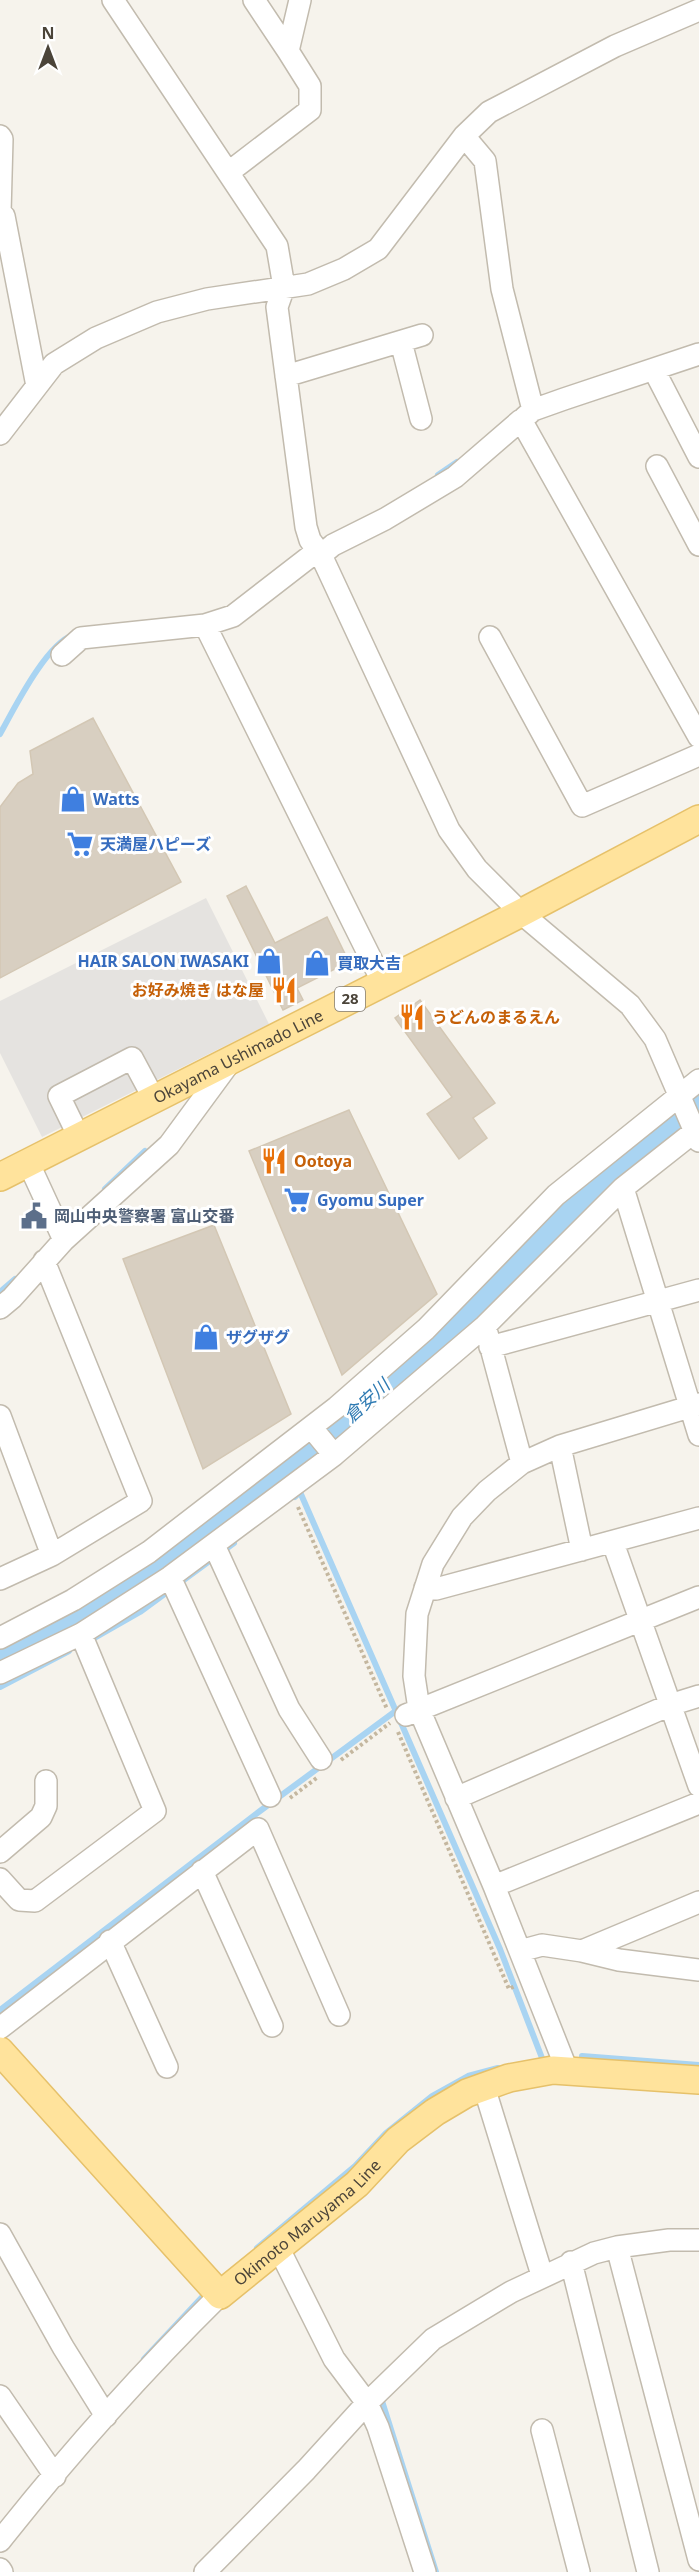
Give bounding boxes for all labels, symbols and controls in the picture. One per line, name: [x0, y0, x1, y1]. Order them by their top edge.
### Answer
north arrow: [18, 18, 78, 78]
text: N: [41, 22, 55, 44]
shop icon: Watts: [58, 784, 88, 814]
place label: Watts: [93, 788, 140, 810]
supermarket icon: 天満屋ハピーズ: [65, 829, 95, 859]
place label: 天満屋ハピーズ: [100, 833, 211, 855]
shop icon: HAIR SALON IWASAKI: [254, 946, 284, 976]
shop icon: 買取大吉: [302, 948, 332, 978]
place label: HAIR SALON IWASAKI: [78, 950, 249, 972]
place label: 買取大吉: [337, 952, 401, 974]
restaurant icon: お好み焼き はな屋: [269, 975, 299, 1005]
place label: お好み焼き はな屋: [132, 979, 264, 1001]
road number: 28: [335, 987, 365, 1011]
restaurant icon: うどんのまるえん: [397, 1002, 427, 1032]
street label: Okayama Ushimado Line: [149, 1004, 327, 1109]
place label: うどんのまるえん: [432, 1006, 560, 1028]
restaurant icon: Ootoya: [259, 1146, 289, 1176]
place label: Ootoya: [294, 1150, 352, 1172]
supermarket icon: Gyomu Super: [282, 1185, 312, 1215]
place label: Gyomu Super: [317, 1189, 424, 1211]
public building icon: 岡山中央警察署 富山交番: [19, 1201, 49, 1231]
place label: 岡山中央警察署 富山交番: [54, 1205, 234, 1227]
shop icon: ザグザグ: [191, 1322, 221, 1352]
place label: ザグザグ: [226, 1326, 290, 1348]
water label: 倉安川: [338, 1372, 396, 1427]
street label: Okimoto Maruyama Line: [229, 2154, 386, 2291]

